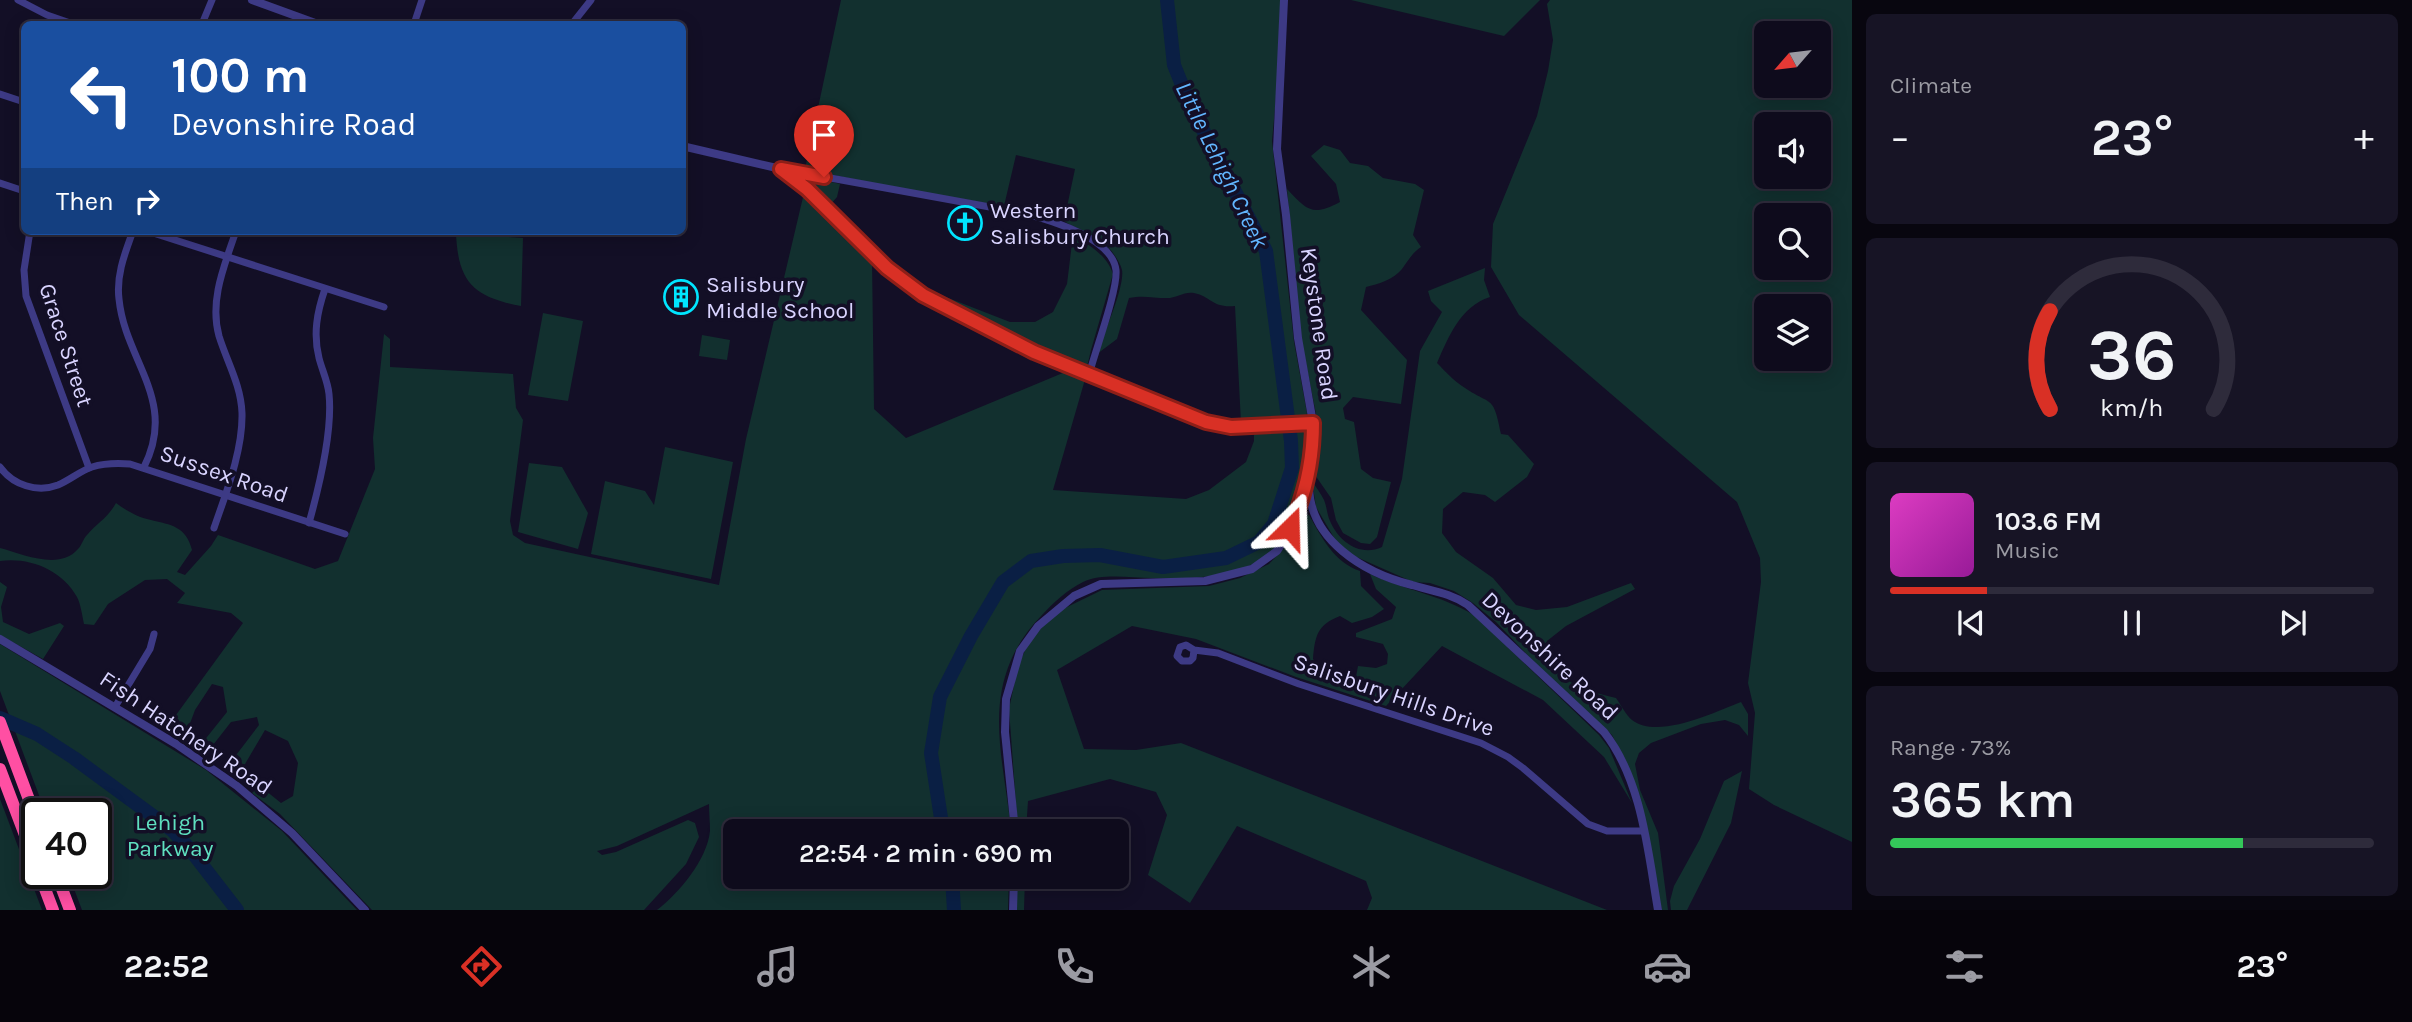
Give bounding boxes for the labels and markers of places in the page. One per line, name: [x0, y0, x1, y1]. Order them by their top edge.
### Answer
pin: [794, 105, 854, 177]
place label: Western Salisbury Church: [990, 197, 1170, 250]
church icon: Western Salisbury Church: [946, 204, 984, 242]
place label: Salisbury Middle School: [706, 271, 855, 324]
building icon: Salisbury Middle School: [662, 278, 700, 316]

